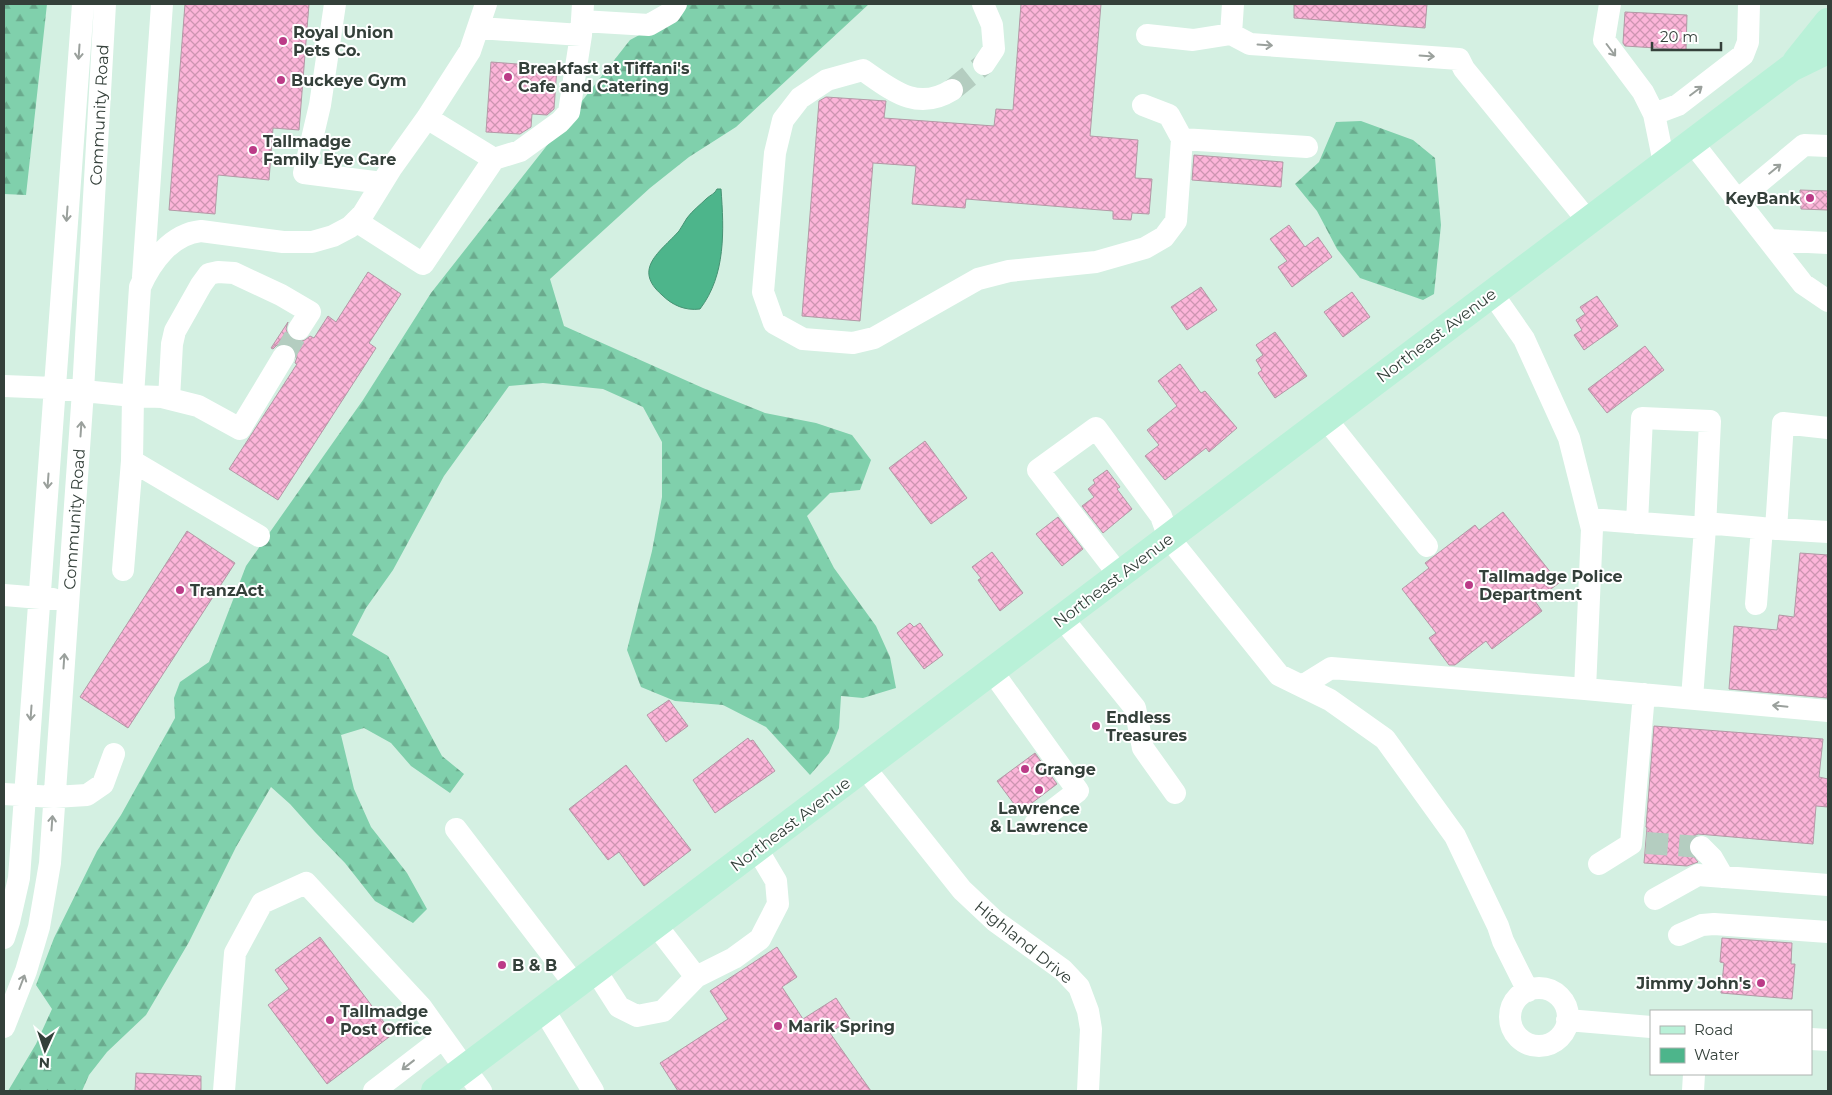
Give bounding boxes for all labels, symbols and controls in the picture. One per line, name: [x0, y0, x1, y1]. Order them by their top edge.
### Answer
scale bar: [1652, 20, 1721, 52]
place label: Royal Union Pets Co.: [293, 23, 393, 60]
text: 20 m: [1660, 27, 1698, 46]
marker: Royal Union Pets Co.: [277, 35, 289, 47]
one-way arrow: [1256, 40, 1272, 49]
one-way arrow: [1606, 43, 1617, 56]
one-way arrow: [74, 44, 84, 60]
street label: Community Road: [86, 44, 113, 186]
one-way arrow: [1418, 52, 1434, 61]
place label: Breakfast at Tiffani's Cafe and Catering: [518, 59, 690, 96]
place label: Buckeye Gym: [291, 71, 406, 90]
marker: Breakfast at Tiffani's Cafe and Catering: [502, 71, 514, 83]
marker: Buckeye Gym: [275, 74, 287, 86]
one-way arrow: [1690, 85, 1703, 96]
place label: Tallmadge Family Eye Care: [263, 132, 396, 169]
marker: Tallmadge Family Eye Care: [247, 144, 259, 156]
one-way arrow: [1769, 163, 1782, 175]
place label: KeyBank: [1725, 189, 1801, 208]
marker: KeyBank: [1804, 192, 1816, 204]
one-way arrow: [62, 206, 72, 222]
street label: Northeast Avenue: [1373, 284, 1500, 387]
one-way arrow: [76, 421, 85, 437]
street label: Community Road: [60, 448, 89, 590]
one-way arrow: [43, 473, 52, 489]
street label: Northeast Avenue: [1050, 529, 1177, 632]
place label: Tallmadge Police Department: [1479, 567, 1623, 604]
marker: Tallmadge Police Department: [1463, 579, 1475, 591]
place label: TranzAct: [190, 581, 264, 600]
marker: TranzAct: [174, 584, 186, 596]
one-way arrow: [59, 653, 69, 669]
one-way arrow: [1772, 701, 1788, 711]
one-way arrow: [26, 705, 36, 721]
place label: Endless Treasures: [1106, 708, 1188, 745]
marker: Endless Treasures: [1090, 720, 1102, 732]
place label: Grange: [1035, 760, 1096, 779]
marker: Grange: [1019, 763, 1031, 775]
street label: Northeast Avenue: [727, 773, 854, 876]
marker: Lawrence & Lawrence: [1033, 784, 1045, 796]
place label: Lawrence & Lawrence: [990, 799, 1088, 836]
one-way arrow: [48, 815, 57, 831]
street label: Highland Drive: [971, 897, 1077, 988]
place label: B & B: [512, 956, 557, 975]
marker: B & B: [496, 959, 508, 971]
one-way arrow: [18, 974, 27, 990]
place label: Jimmy John's: [1636, 974, 1751, 993]
marker: Jimmy John's: [1755, 977, 1767, 989]
place label: Tallmadge Post Office: [340, 1002, 432, 1039]
legend: [1650, 1010, 1812, 1075]
marker: Tallmadge Post Office: [324, 1014, 336, 1026]
place label: Marik Spring: [788, 1017, 895, 1036]
marker: Marik Spring: [772, 1020, 784, 1032]
text: Road: [1694, 1020, 1733, 1039]
north arrow: [20, 1025, 70, 1075]
text: Water: [1694, 1045, 1740, 1064]
text: N: [38, 1054, 50, 1072]
one-way arrow: [402, 1059, 415, 1070]

